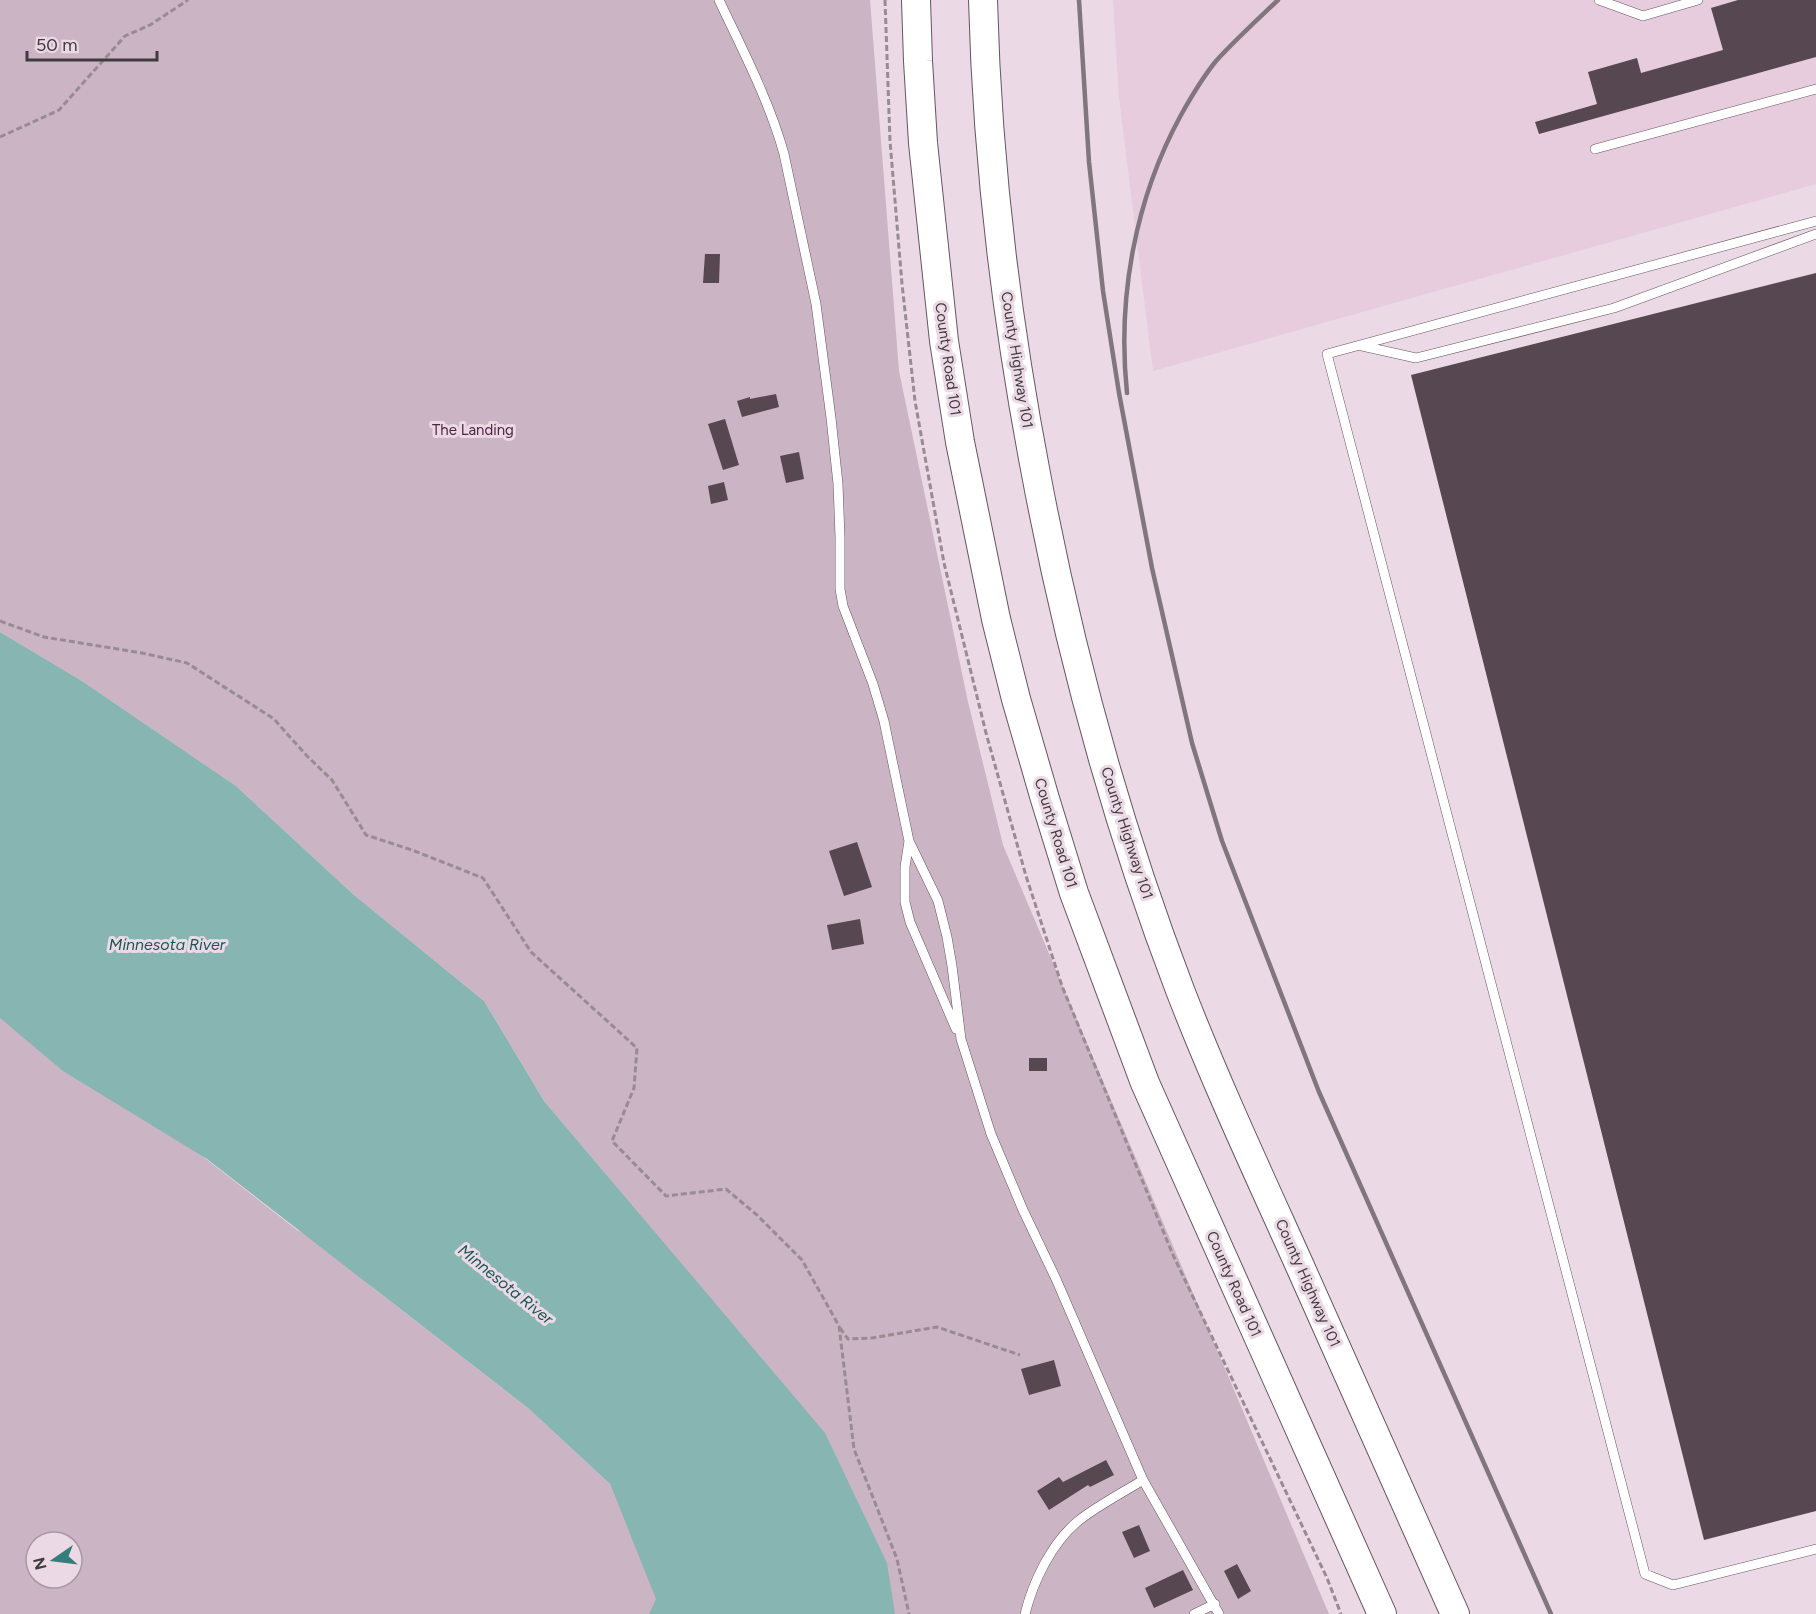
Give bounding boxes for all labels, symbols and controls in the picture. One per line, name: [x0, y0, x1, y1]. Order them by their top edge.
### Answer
scale bar: [27, 24, 158, 62]
text: 50 m: [36, 34, 78, 56]
street label: County Highway 101: [997, 290, 1037, 430]
street label: County Road 101: [931, 301, 965, 417]
park label: The Landing: [432, 421, 514, 439]
street label: County Highway 101: [1097, 765, 1157, 901]
street label: County Road 101: [1031, 776, 1081, 890]
water label: Minnesota River: [109, 935, 226, 954]
street label: County Highway 101: [1272, 1216, 1344, 1350]
street label: County Road 101: [1203, 1228, 1265, 1340]
water label: Minnesota River: [455, 1240, 557, 1329]
north arrow: [24, 1530, 84, 1590]
text: N: [29, 1555, 51, 1572]

